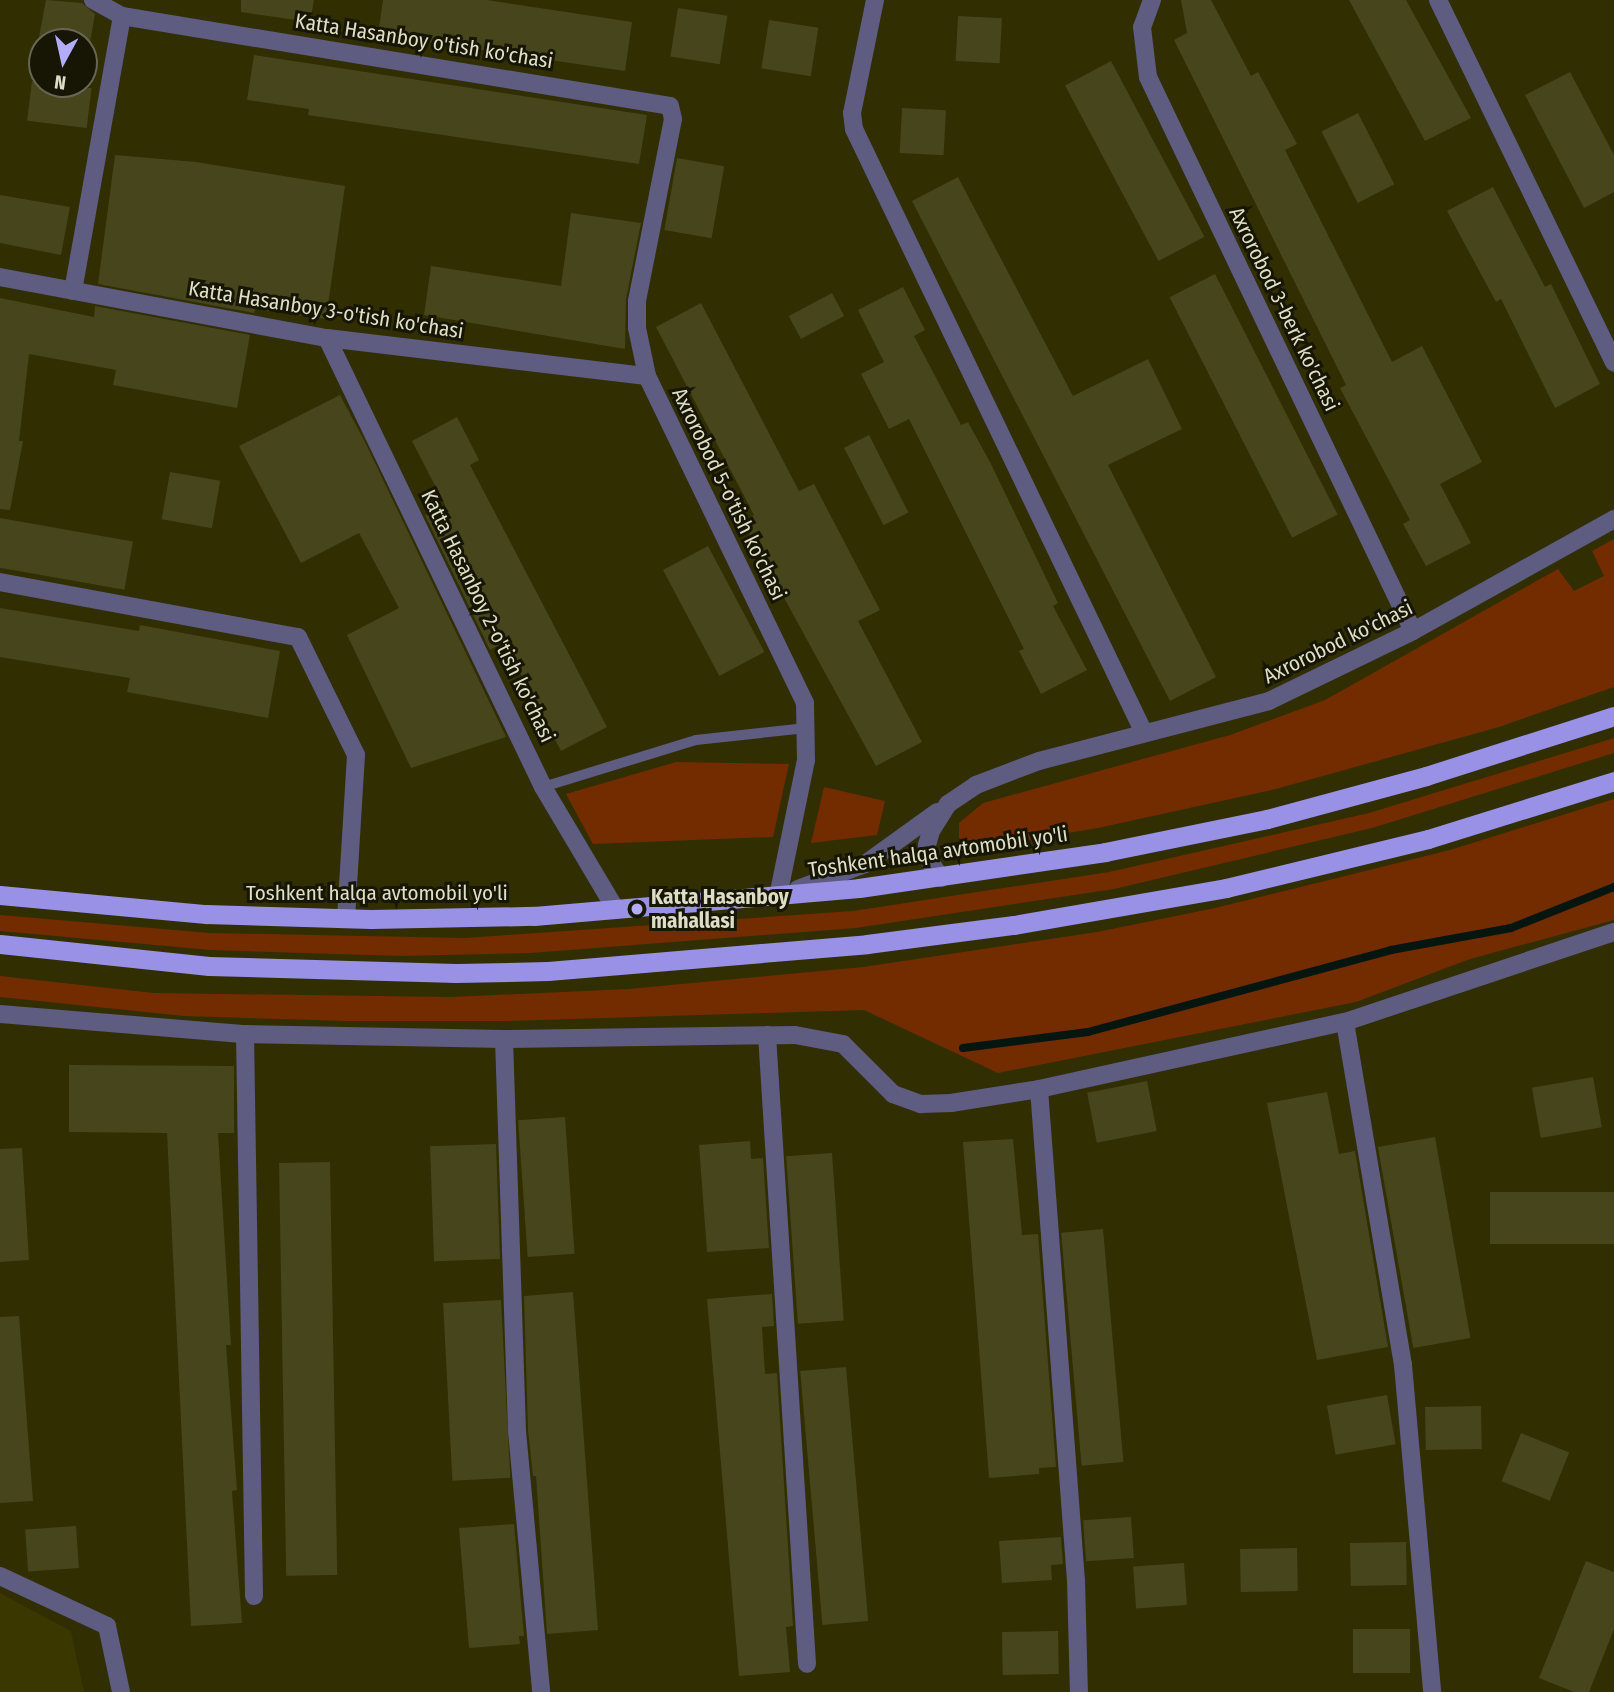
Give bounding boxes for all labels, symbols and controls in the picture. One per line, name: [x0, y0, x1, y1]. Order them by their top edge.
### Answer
street label: Katta Hasanboy o'tish ko'chasi: [293, 8, 555, 74]
north arrow: [28, 28, 98, 98]
text: N: [53, 70, 68, 94]
street label: Axrorobod 3-berk ko'chasi: [1224, 203, 1344, 415]
street label: Katta Hasanboy 3-o'tish ko'chasi: [187, 276, 465, 344]
street label: Axrorobod 5-o'tish ko'chasi: [667, 384, 791, 604]
street label: Katta Hasanboy 2-o'tish ko'chasi: [416, 486, 560, 746]
street label: Axrorobod ko'chasi: [1259, 595, 1417, 689]
street label: Toshkent halqa avtomobil yo'li: [807, 821, 1069, 883]
street label: Toshkent halqa avtomobil yo'li: [246, 880, 508, 906]
place label: Katta Hasanboy mahallasi: [651, 884, 789, 934]
marker: Katta Hasanboy mahallasi: [629, 901, 645, 917]

